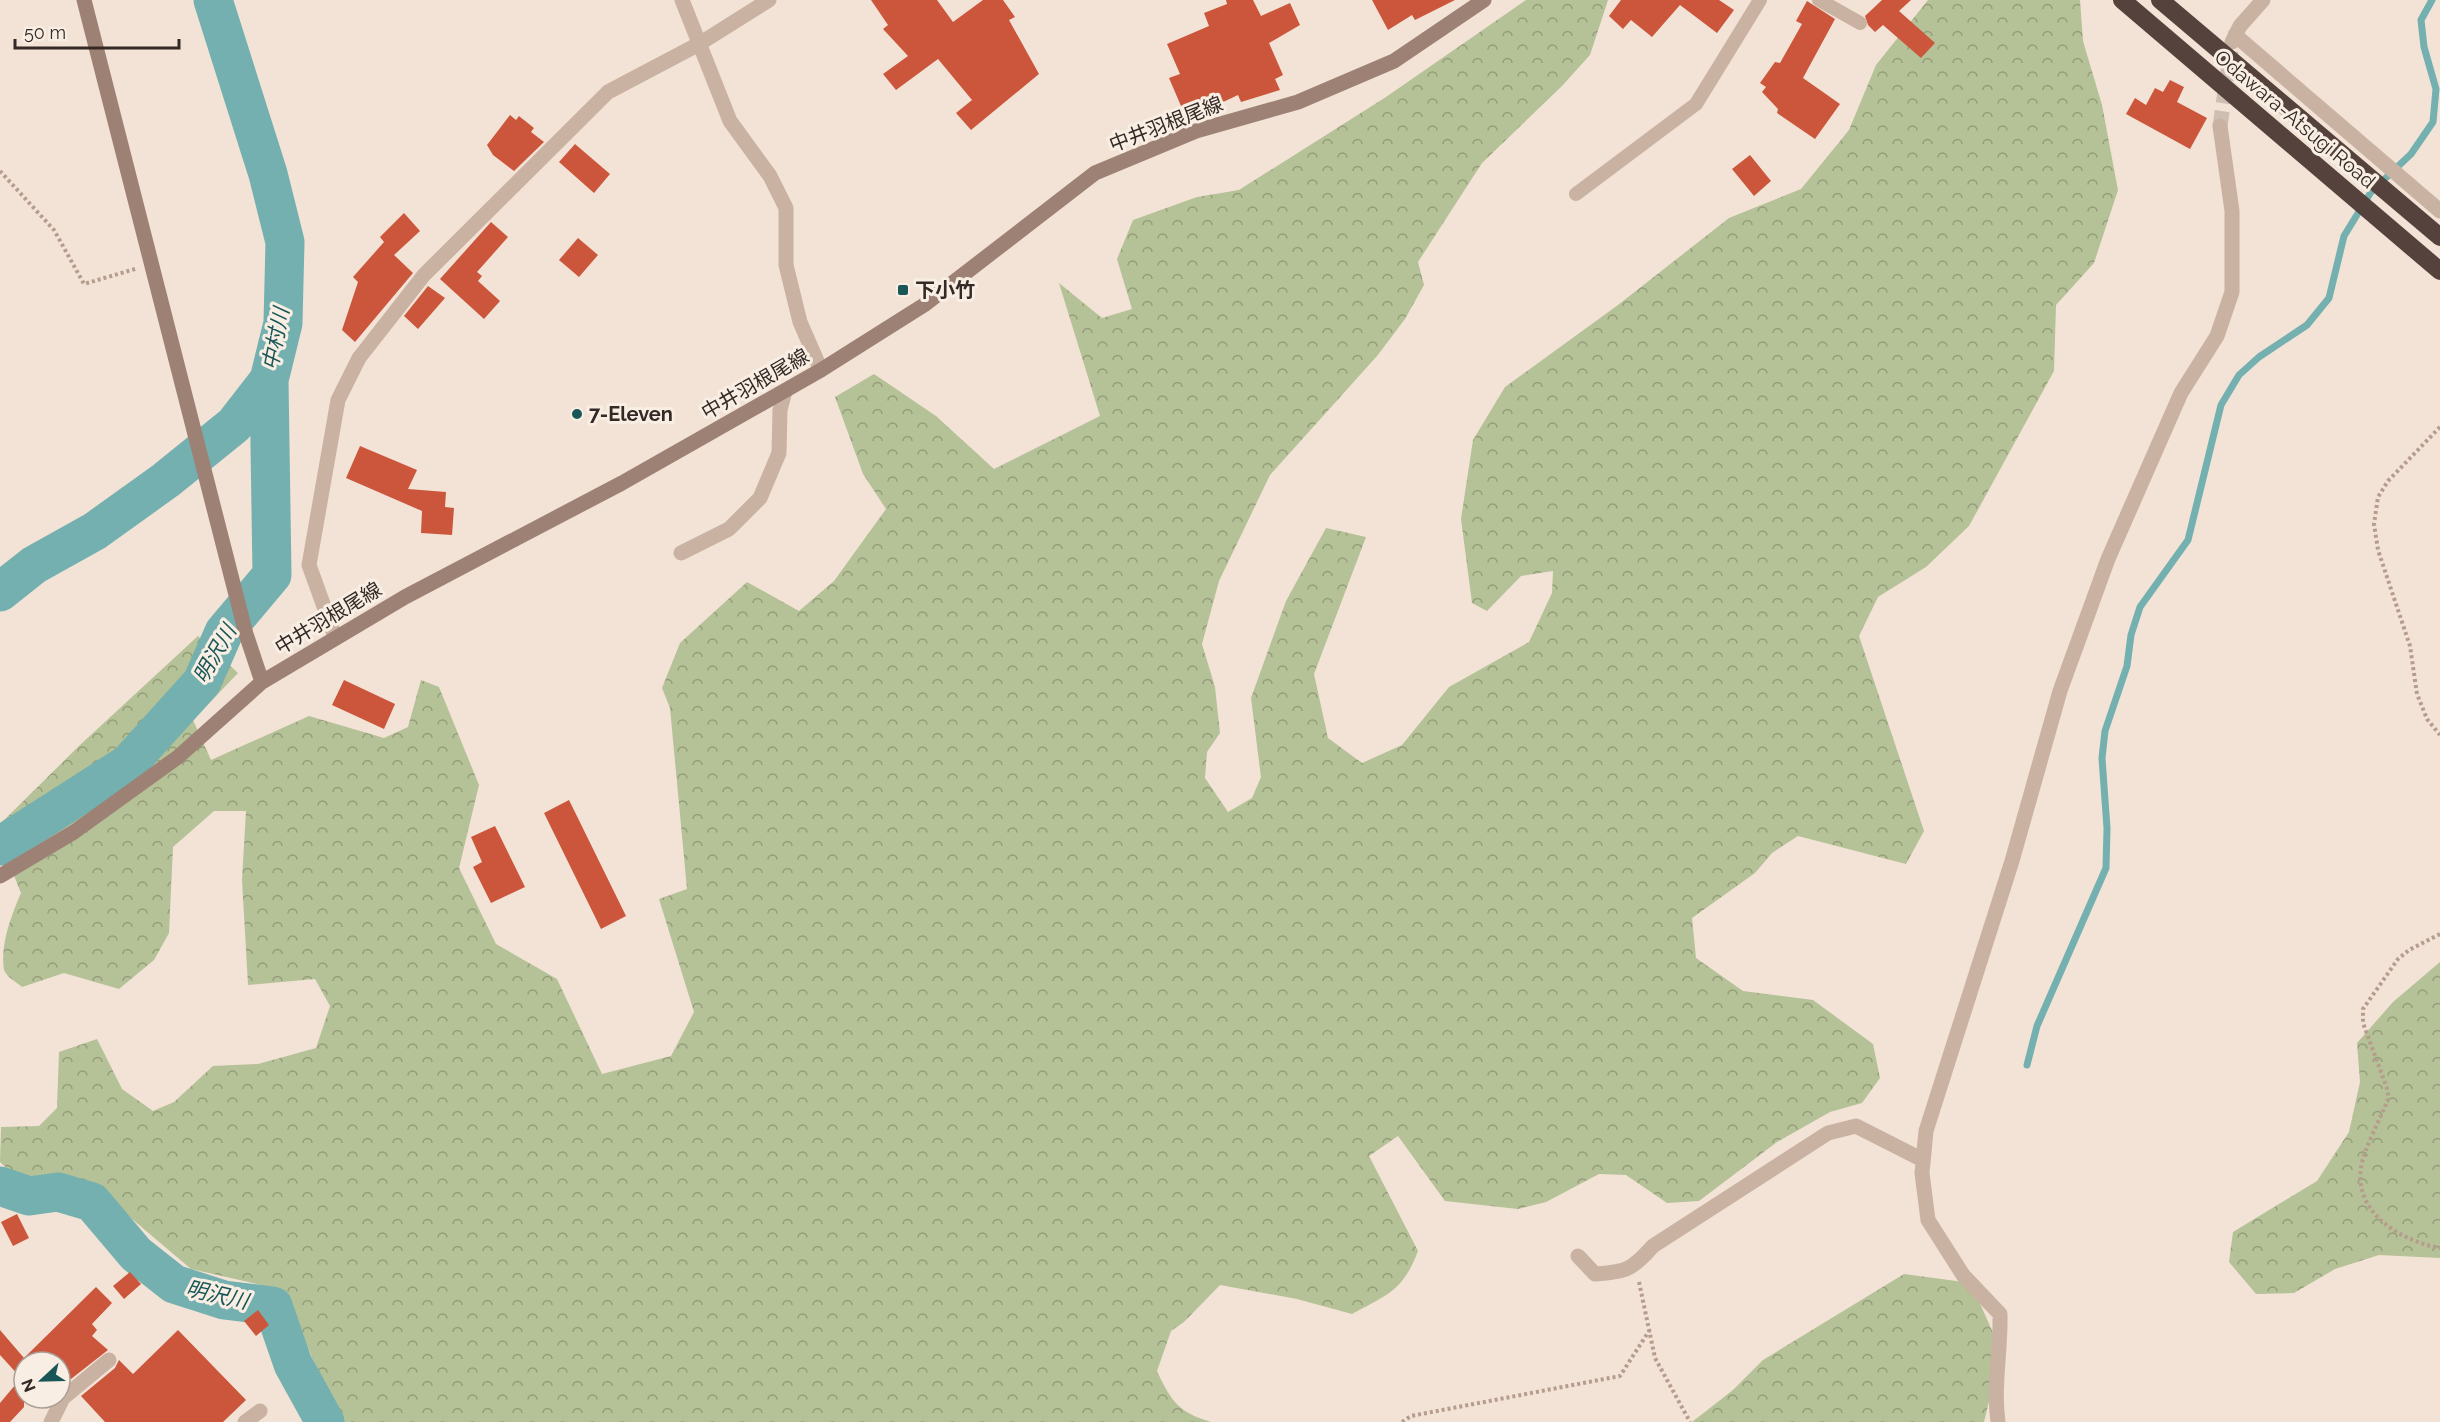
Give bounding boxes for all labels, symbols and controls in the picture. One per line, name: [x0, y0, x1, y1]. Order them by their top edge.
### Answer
scale bar: [15, 12, 178, 50]
text: 50 m: [24, 22, 66, 43]
street label: Odawara-Atsugi Road: [2210, 45, 2380, 193]
street label: 中井羽根尾線: [1106, 91, 1226, 157]
place label: 下小竹: [915, 278, 975, 302]
marker: 下小竹: [896, 283, 910, 297]
water label: 中村川: [257, 304, 294, 372]
street label: 中井羽根尾線: [697, 344, 813, 424]
place label: 7-Eleven: [589, 402, 673, 426]
marker: 7-Eleven: [570, 407, 584, 421]
street label: 中井羽根尾線: [270, 577, 386, 659]
water label: 明沢川: [188, 618, 242, 687]
water label: 明沢川: [184, 1275, 253, 1314]
north arrow: [12, 1350, 72, 1410]
text: N: [17, 1376, 40, 1395]

